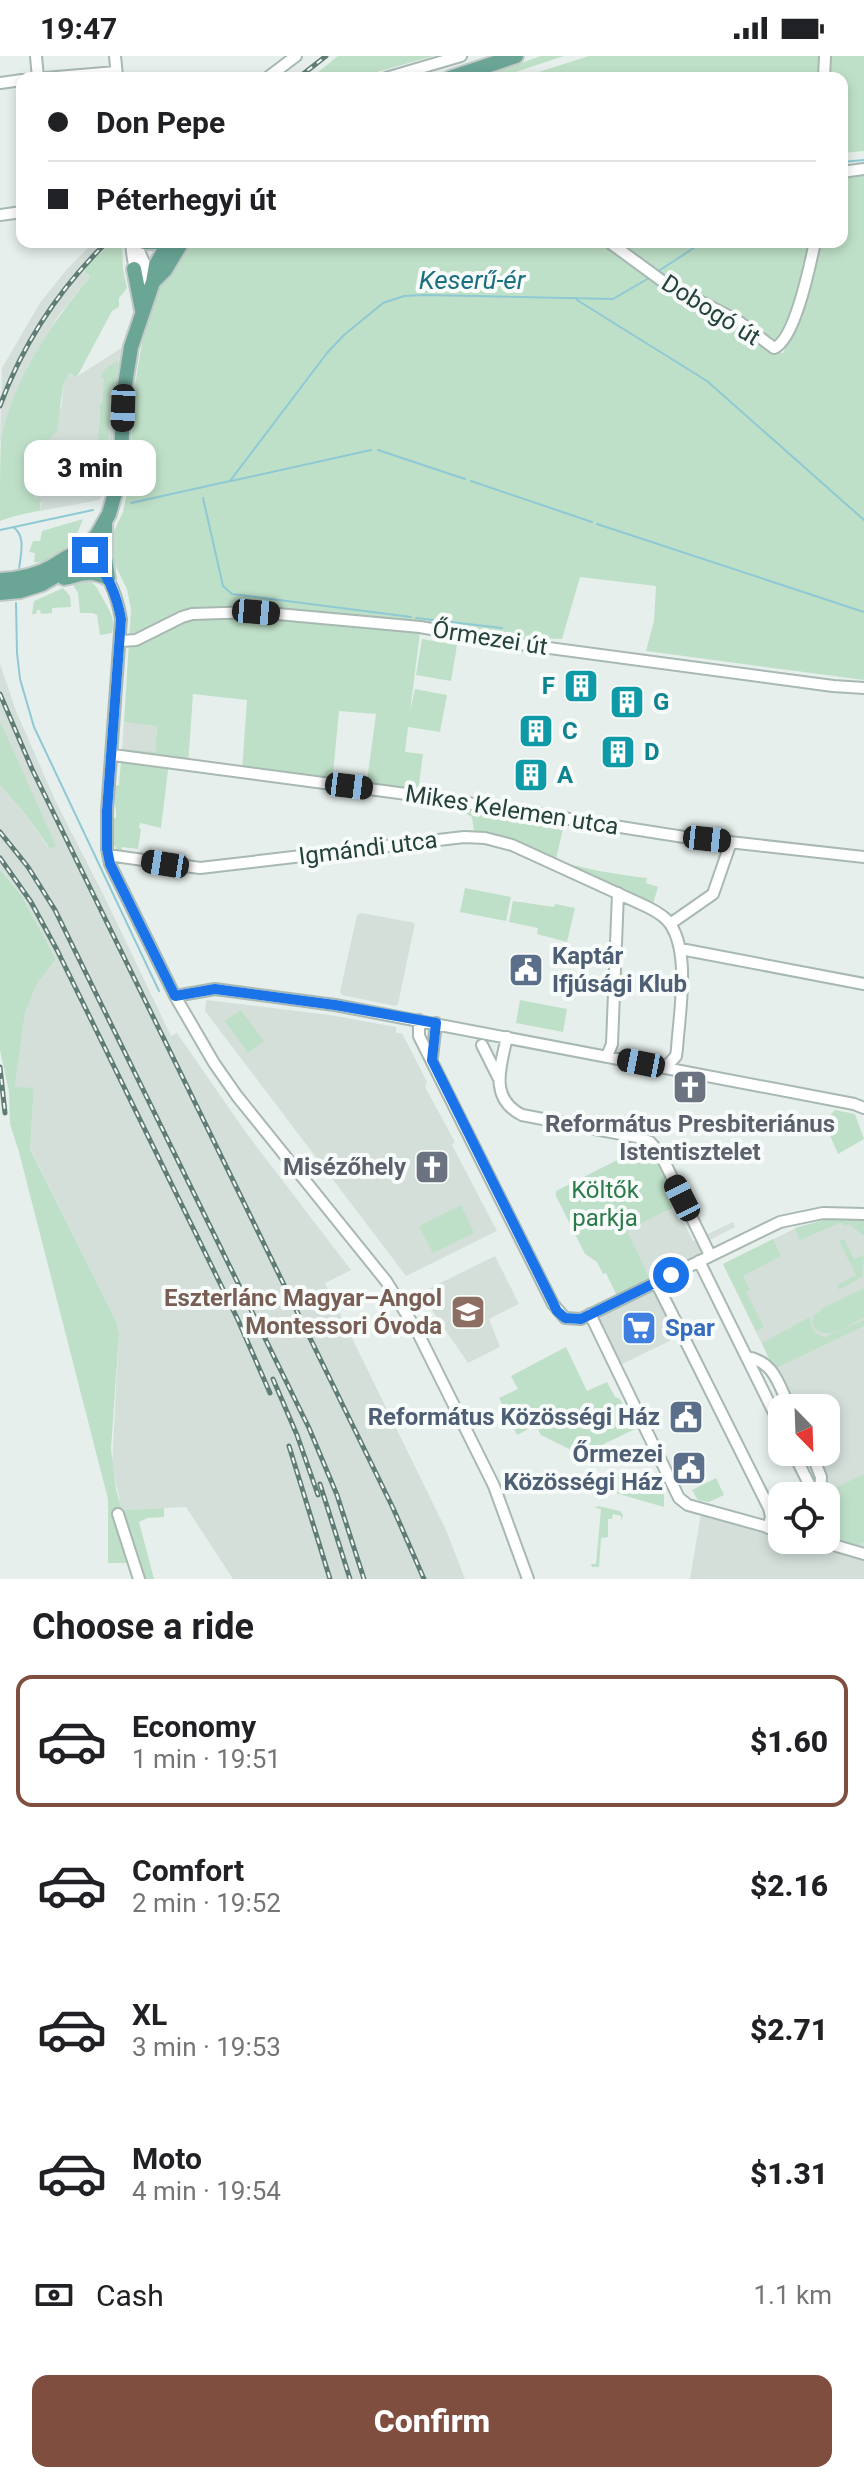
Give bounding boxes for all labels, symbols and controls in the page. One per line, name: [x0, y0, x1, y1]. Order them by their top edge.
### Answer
text: 19:47: [40, 11, 117, 46]
text: Don Pepe: [96, 105, 225, 140]
text: Péterhegyi út: [96, 182, 276, 217]
water label: Keserű-ér: [419, 265, 527, 295]
street label: Dobogó út: [657, 269, 766, 351]
car: [110, 384, 136, 432]
callout: 3 min: [24, 439, 156, 495]
text: 3 min: [57, 453, 123, 483]
route end: [72, 537, 108, 573]
car: [231, 598, 281, 626]
street label: Őrmezei út: [431, 615, 549, 661]
building icon: F: [562, 667, 600, 705]
place label: F: [542, 672, 555, 700]
building icon: G: [608, 683, 646, 721]
place label: G: [653, 688, 669, 716]
building icon: C: [517, 712, 555, 750]
place label: C: [562, 717, 578, 745]
building icon: D: [599, 733, 637, 771]
place label: D: [644, 738, 660, 766]
building icon: A: [512, 756, 550, 794]
place label: A: [557, 761, 574, 789]
car: [324, 771, 374, 801]
street label: Mikes Kelemen utca: [403, 779, 621, 841]
car: [682, 825, 732, 853]
street label: Igmándi utca: [297, 826, 439, 870]
car: [139, 848, 191, 880]
place label: Kaptár Ifjúsági Klub: [552, 942, 687, 998]
public building icon: Kaptár Ifjúsági Klub: [507, 951, 545, 989]
car: [615, 1047, 667, 1079]
church icon: Református Presbiteriánus Istentisztelet: [671, 1068, 709, 1106]
place label: Református Presbiteriánus Istentisztelet: [545, 1110, 835, 1166]
church icon: Misézőhely: [413, 1148, 451, 1186]
place label: Misézőhely: [283, 1153, 407, 1181]
car: [660, 1171, 704, 1225]
park label: Költők parkja: [571, 1176, 640, 1232]
route start: [653, 1257, 689, 1293]
place label: Eszterlánc Magyar–Angol Montessori Óvoda: [164, 1284, 442, 1340]
school or university icon: Eszterlánc Magyar–Angol Montessori Óvoda: [449, 1293, 487, 1331]
supermarket icon: Spar: [620, 1309, 658, 1347]
place label: Spar: [665, 1314, 715, 1342]
north arrow: [768, 1394, 840, 1466]
map controls: [768, 1394, 840, 1554]
public building icon: Református Közösségi Ház: [667, 1398, 705, 1436]
place label: Református Közösségi Ház: [368, 1403, 660, 1431]
place label: Őrmezei Közösségi Ház: [503, 1440, 663, 1496]
public building icon: Őrmezei Közösségi Ház: [670, 1449, 708, 1487]
button: locate: [768, 1482, 840, 1554]
text: Choose a ride: [32, 1606, 254, 1648]
icon: car: [36, 1705, 108, 1777]
text: Economy: [132, 1709, 256, 1744]
text: $1.60: [750, 1724, 828, 1759]
text: 1 min · 19:51: [132, 1744, 281, 1774]
icon: car: [36, 1849, 108, 1921]
text: Comfort: [132, 1853, 244, 1888]
text: $2.16: [750, 1868, 828, 1903]
text: 2 min · 19:52: [132, 1888, 281, 1918]
icon: car: [36, 1993, 108, 2065]
text: XL: [132, 1997, 167, 2032]
text: $2.71: [750, 2012, 828, 2047]
text: 3 min · 19:53: [132, 2032, 281, 2062]
icon: car: [36, 2137, 108, 2209]
text: Moto: [132, 2141, 202, 2176]
text: $1.31: [750, 2156, 828, 2191]
text: 4 min · 19:54: [132, 2176, 281, 2206]
icon: cash: [32, 2273, 76, 2317]
text: Cash: [96, 2278, 164, 2313]
text: 1.1 km: [753, 2280, 832, 2310]
button: Confirm: [32, 2375, 832, 2467]

